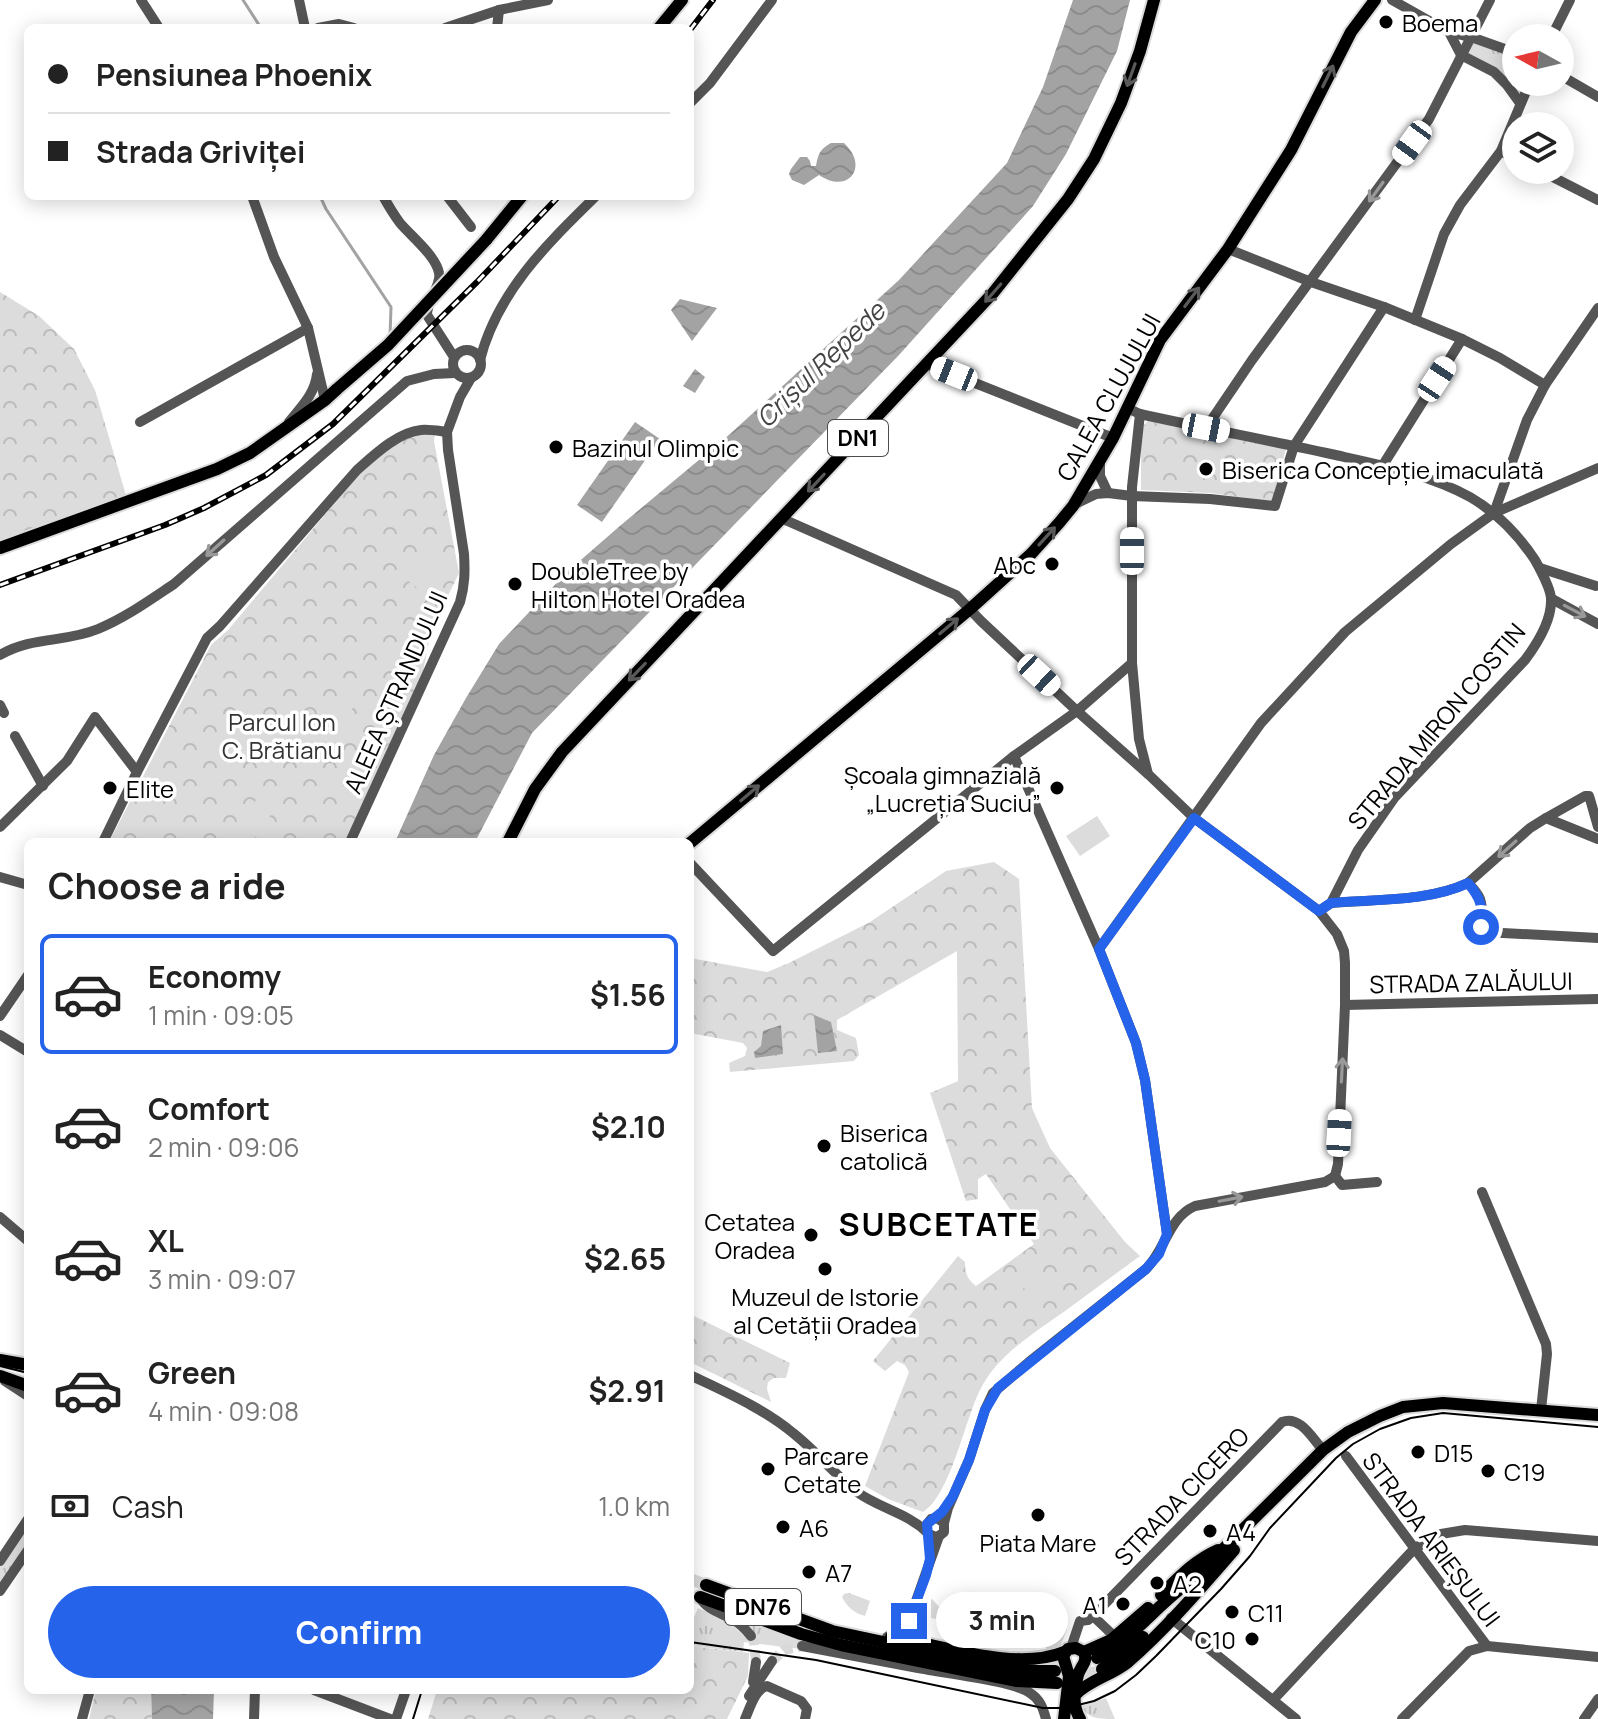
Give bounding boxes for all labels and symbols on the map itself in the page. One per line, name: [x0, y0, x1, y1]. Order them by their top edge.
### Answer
place label: Boema: [1402, 6, 1478, 39]
marker: Boema: [1377, 13, 1395, 31]
north arrow: [1502, 24, 1574, 96]
one-way arrow: [1123, 62, 1137, 87]
one-way arrow: [1321, 65, 1336, 89]
car: [1388, 117, 1436, 169]
one-way arrow: [1368, 181, 1384, 203]
one-way arrow: [984, 282, 1002, 302]
one-way arrow: [1184, 287, 1201, 308]
water label: Crișul Repede: [747, 292, 894, 435]
street label: CALEA CLUJULUI: [1048, 307, 1168, 487]
car: [1414, 352, 1460, 406]
car: [927, 354, 981, 394]
car: [1180, 412, 1232, 444]
road number: DN1: [828, 420, 888, 456]
place label: Bazinul Olimpic: [572, 431, 739, 464]
marker: Bazinul Olimpic: [547, 438, 565, 456]
place label: Biserica Concepție imaculată: [1222, 453, 1544, 486]
marker: Biserica Concepție imaculată: [1197, 460, 1215, 478]
one-way arrow: [806, 473, 825, 493]
one-way arrow: [1038, 527, 1056, 547]
car: [1120, 527, 1144, 575]
one-way arrow: [206, 538, 226, 556]
place label: Abc: [993, 548, 1036, 581]
place label: DoubleTree by Hilton Hotel Oradea: [531, 554, 745, 615]
marker: Abc: [1043, 555, 1061, 573]
marker: DoubleTree by Hilton Hotel Oradea: [506, 575, 524, 593]
street label: ALEEA ȘTRANDULUI: [336, 586, 454, 798]
one-way arrow: [1563, 603, 1586, 619]
street label: STRADA MIRON COSTIN: [1340, 616, 1532, 836]
one-way arrow: [939, 617, 959, 635]
car: [1013, 650, 1065, 700]
one-way arrow: [628, 662, 647, 681]
park label: Parcul Ion C. Brătianu: [222, 705, 342, 766]
place label: Școala gimnazială „Lucreția Suciu”: [844, 758, 1041, 819]
place label: Elite: [126, 772, 174, 805]
marker: Elite: [101, 779, 119, 797]
marker: Școala gimnazială „Lucreția Suciu”: [1048, 779, 1066, 797]
one-way arrow: [739, 784, 759, 802]
one-way arrow: [1497, 839, 1517, 857]
route start: [1463, 909, 1499, 945]
street label: STRADA ZALĂULUI: [1369, 964, 1573, 1000]
one-way arrow: [1335, 1057, 1350, 1084]
car: [1326, 1108, 1352, 1158]
place label: Biserica catolică: [840, 1116, 928, 1177]
marker: Biserica catolică: [815, 1137, 833, 1155]
one-way arrow: [1218, 1191, 1244, 1206]
district label: SUBCETATE: [838, 1202, 1040, 1246]
place label: Cetatea Oradea: [705, 1205, 795, 1266]
marker: Cetatea Oradea: [802, 1226, 820, 1244]
marker: Muzeul de Istorie al Cetății Oradea: [816, 1260, 834, 1278]
place label: Muzeul de Istorie al Cetății Oradea: [731, 1280, 919, 1341]
street label: STRADA CICERO: [1106, 1419, 1256, 1573]
place label: D15: [1434, 1436, 1473, 1469]
place label: Parcare Cetate: [784, 1439, 869, 1500]
marker: D15: [1409, 1443, 1427, 1461]
street label: STRADA ARIEȘULUI: [1356, 1445, 1508, 1633]
place label: C19: [1504, 1455, 1545, 1488]
marker: Parcare Cetate: [759, 1460, 777, 1478]
marker: C19: [1479, 1462, 1497, 1480]
marker: Piata Mare: [1029, 1506, 1047, 1524]
place label: A6: [799, 1511, 829, 1544]
place label: A4: [1226, 1515, 1256, 1548]
marker: A6: [774, 1518, 792, 1536]
marker: A4: [1201, 1522, 1219, 1540]
place label: Piata Mare: [979, 1526, 1097, 1559]
place label: A7: [825, 1556, 852, 1589]
marker: A7: [800, 1563, 818, 1581]
place label: A2: [1173, 1567, 1202, 1600]
marker: A2: [1148, 1574, 1166, 1592]
place label: A1: [1082, 1588, 1107, 1621]
road number: DN76: [725, 1589, 801, 1625]
callout: 3 min: [937, 1593, 1069, 1649]
marker: A1: [1114, 1595, 1132, 1613]
place label: C11: [1248, 1596, 1284, 1629]
route end: [891, 1603, 927, 1639]
marker: C11: [1223, 1603, 1241, 1621]
place label: C10: [1195, 1623, 1236, 1656]
marker: C10: [1243, 1630, 1261, 1648]

